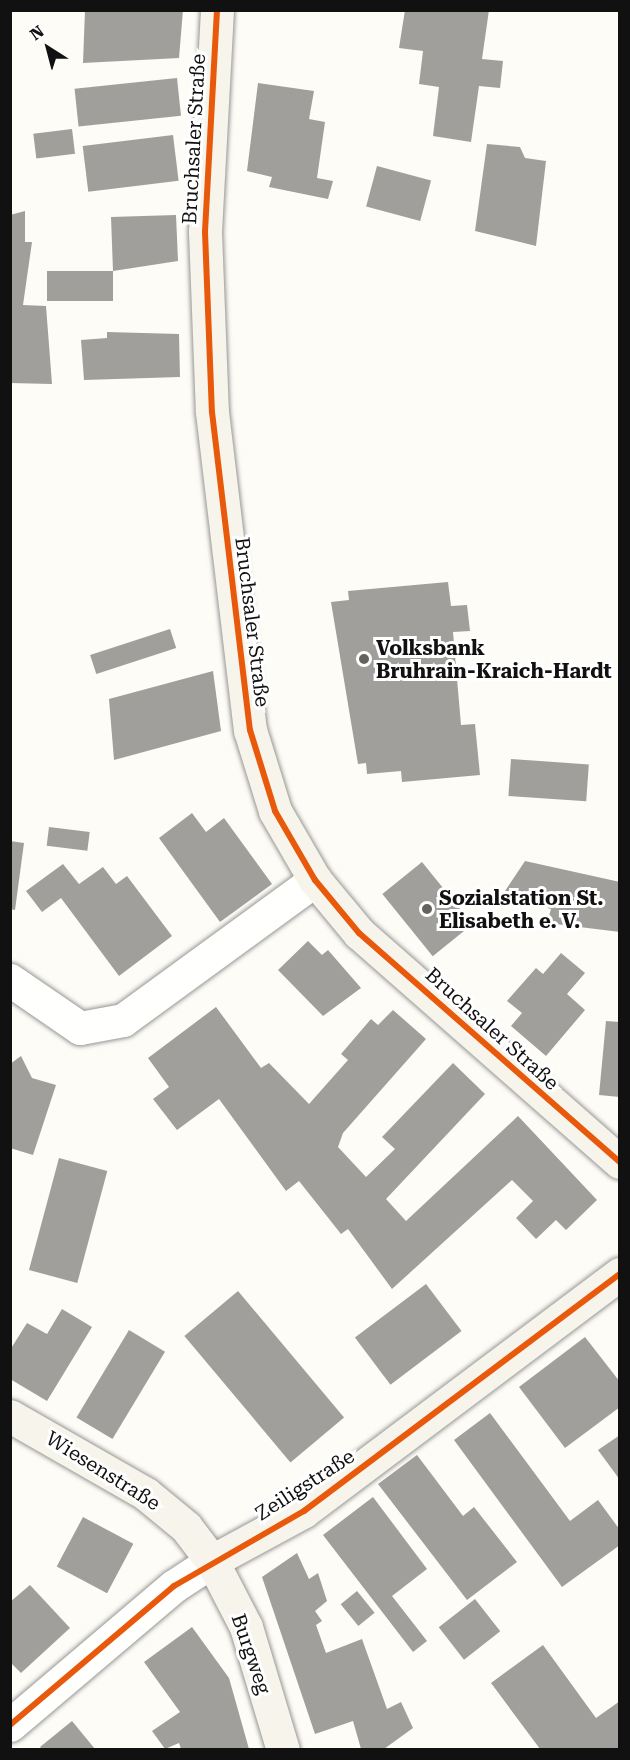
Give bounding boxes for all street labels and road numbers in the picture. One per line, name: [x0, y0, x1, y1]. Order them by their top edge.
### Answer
street label: Bruchsaler Straße: [178, 53, 210, 225]
street label: Bruchsaler Straße: [230, 536, 274, 708]
street label: Bruchsaler Straße: [420, 963, 564, 1095]
street label: Wiesenstraße: [41, 1426, 165, 1516]
street label: Zeiligstraße: [251, 1444, 359, 1526]
street label: Burgweg: [226, 1611, 276, 1697]

